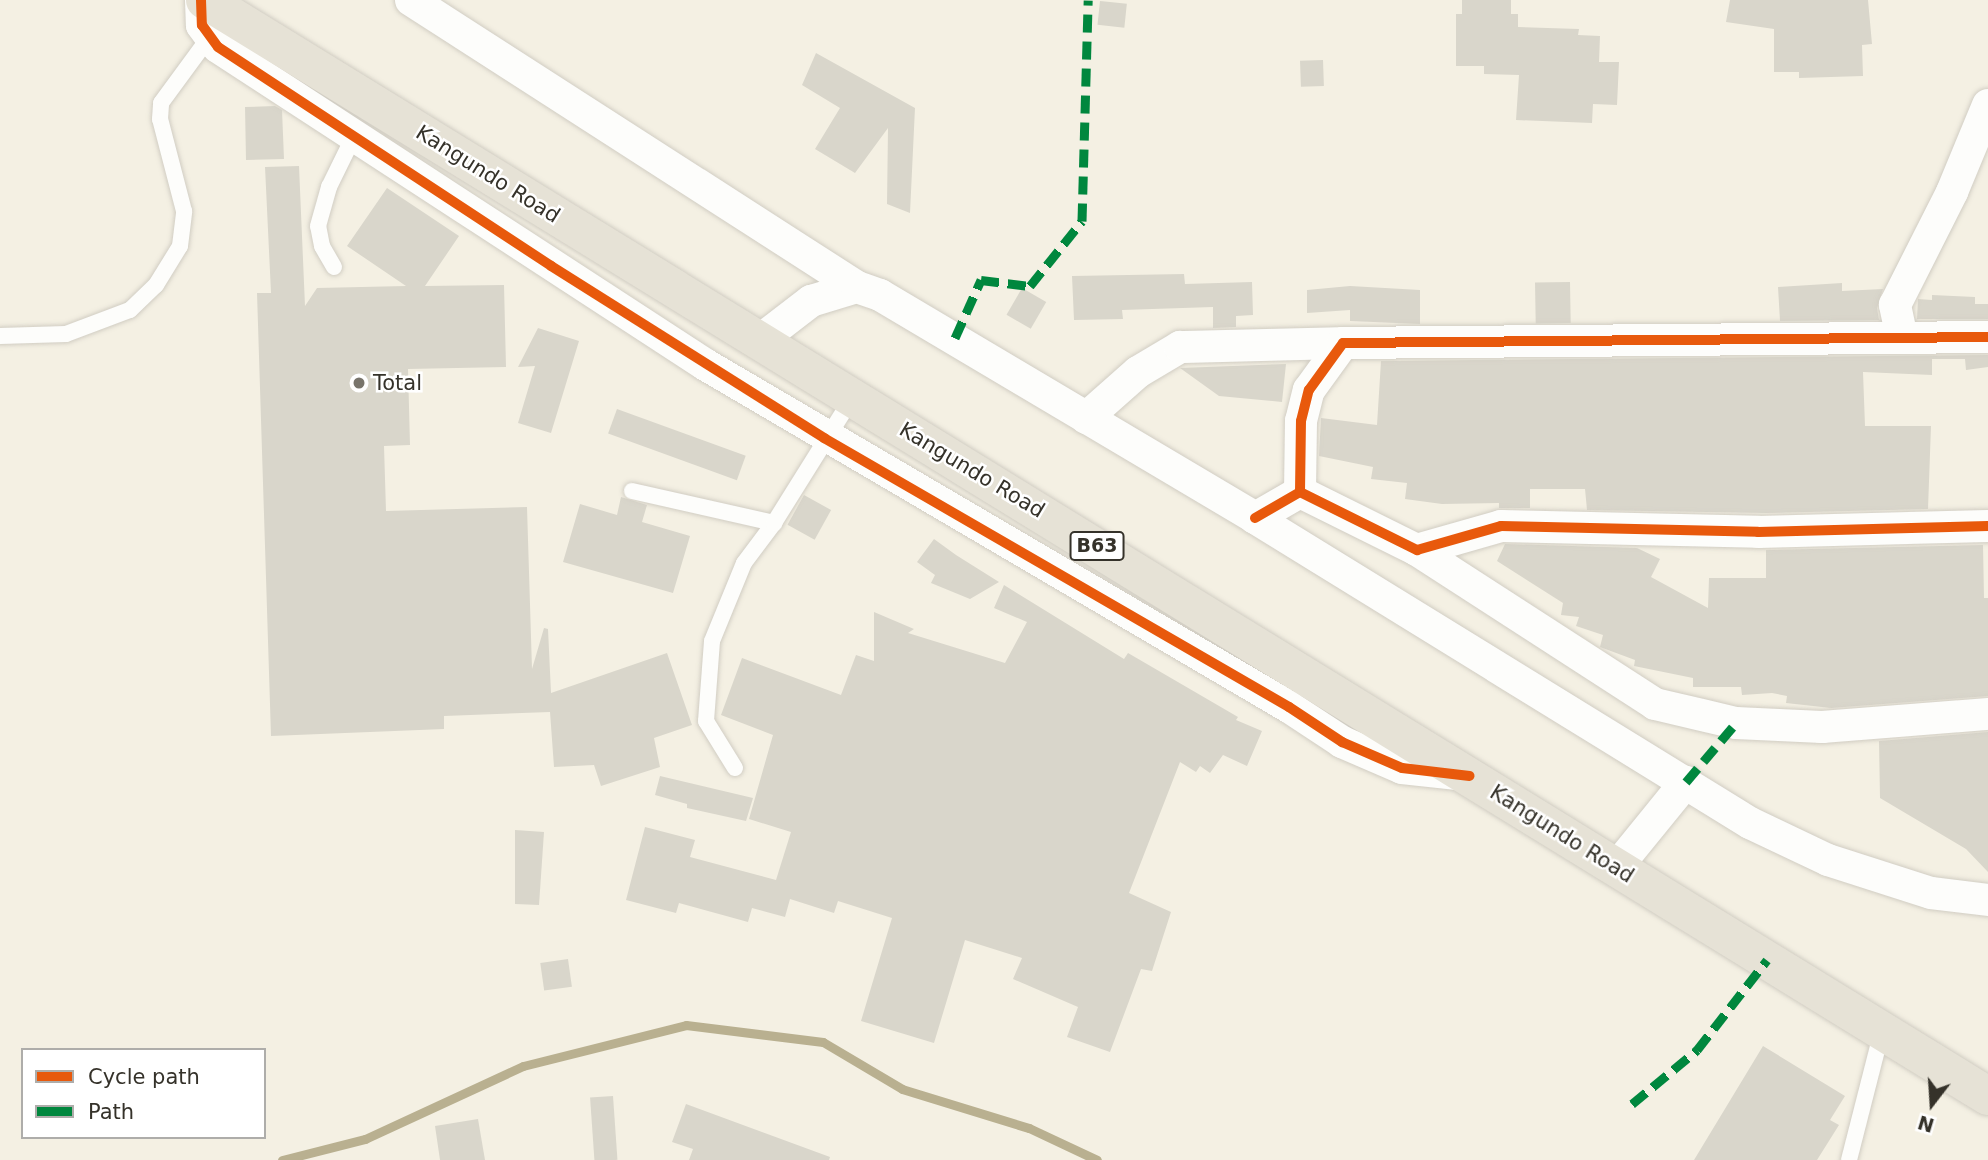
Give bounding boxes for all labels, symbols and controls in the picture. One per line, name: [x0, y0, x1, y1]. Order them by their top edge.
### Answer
street label: Kangundo Road: [411, 120, 565, 228]
place label: Total: [373, 370, 422, 396]
marker: Total: [351, 375, 367, 391]
street label: Kangundo Road: [895, 417, 1049, 523]
road number: B63: [1069, 530, 1125, 562]
street label: Kangundo Road: [1485, 780, 1639, 888]
legend: [21, 1048, 266, 1139]
text: Cycle path: [88, 1065, 200, 1089]
north arrow: [1897, 1069, 1967, 1139]
text: Path: [88, 1100, 134, 1124]
text: N: [1915, 1111, 1937, 1137]

